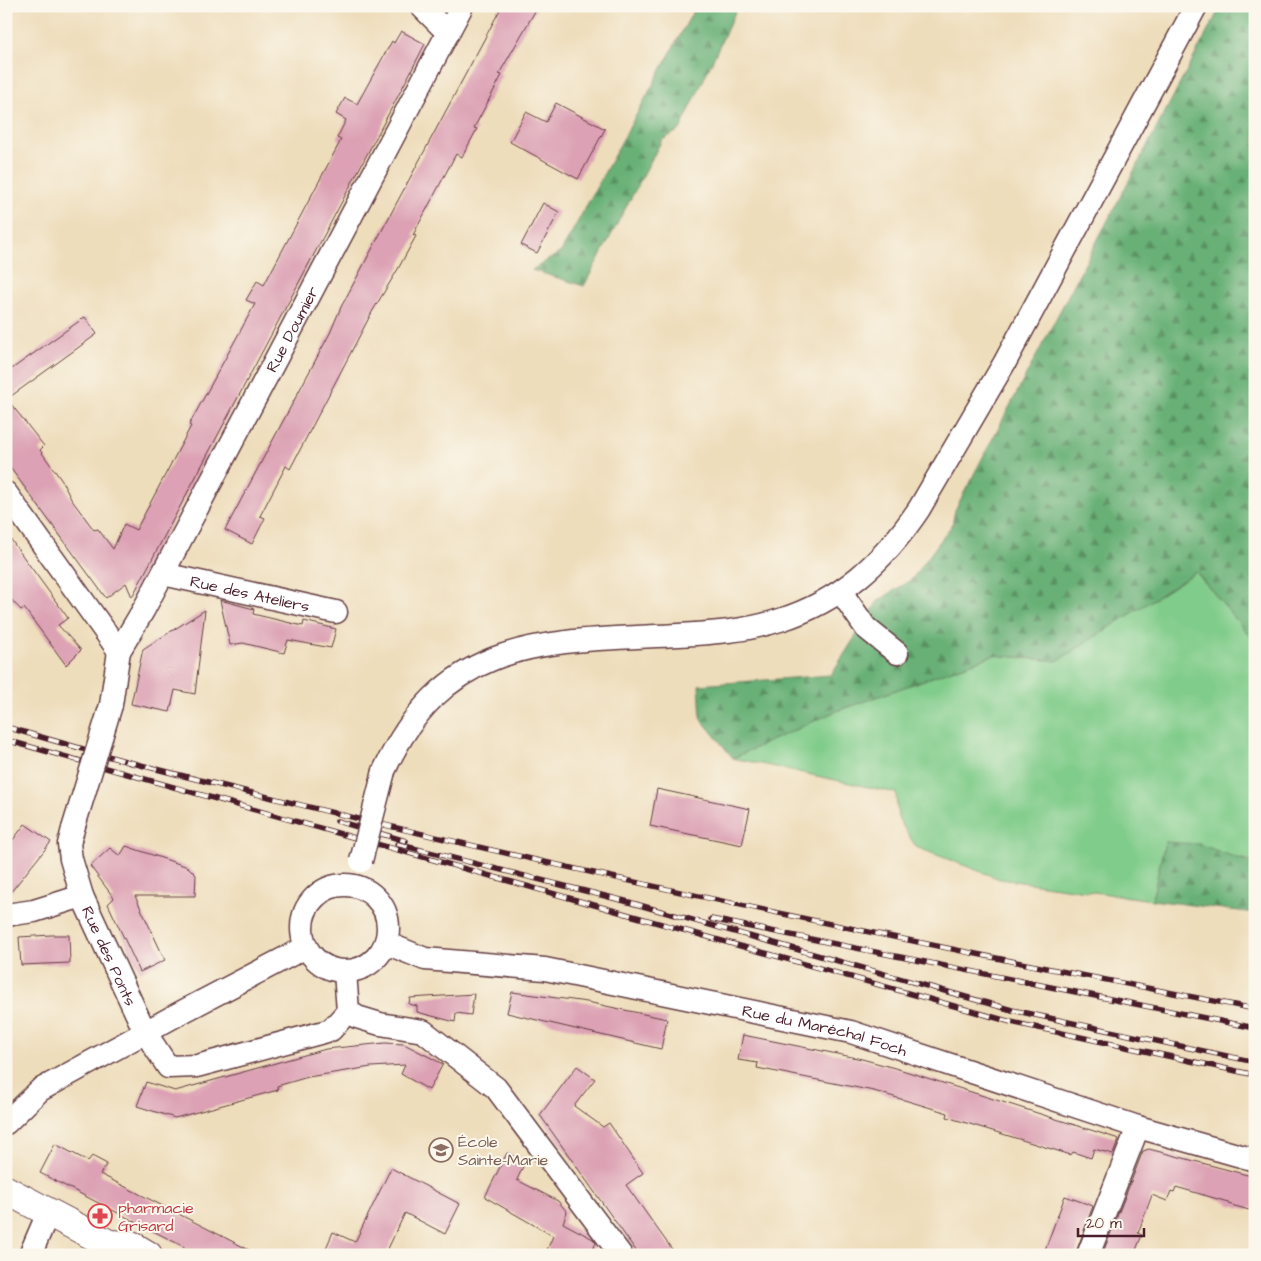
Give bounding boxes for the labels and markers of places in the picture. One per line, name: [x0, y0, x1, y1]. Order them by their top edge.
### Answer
place label: École Sainte-Marie: [458, 1131, 549, 1171]
school or university icon: École Sainte-Marie: [428, 1137, 454, 1163]
place label: pharmacie Grisard: [118, 1197, 194, 1237]
pharmacy icon: pharmacie Grisard: [87, 1203, 113, 1229]

